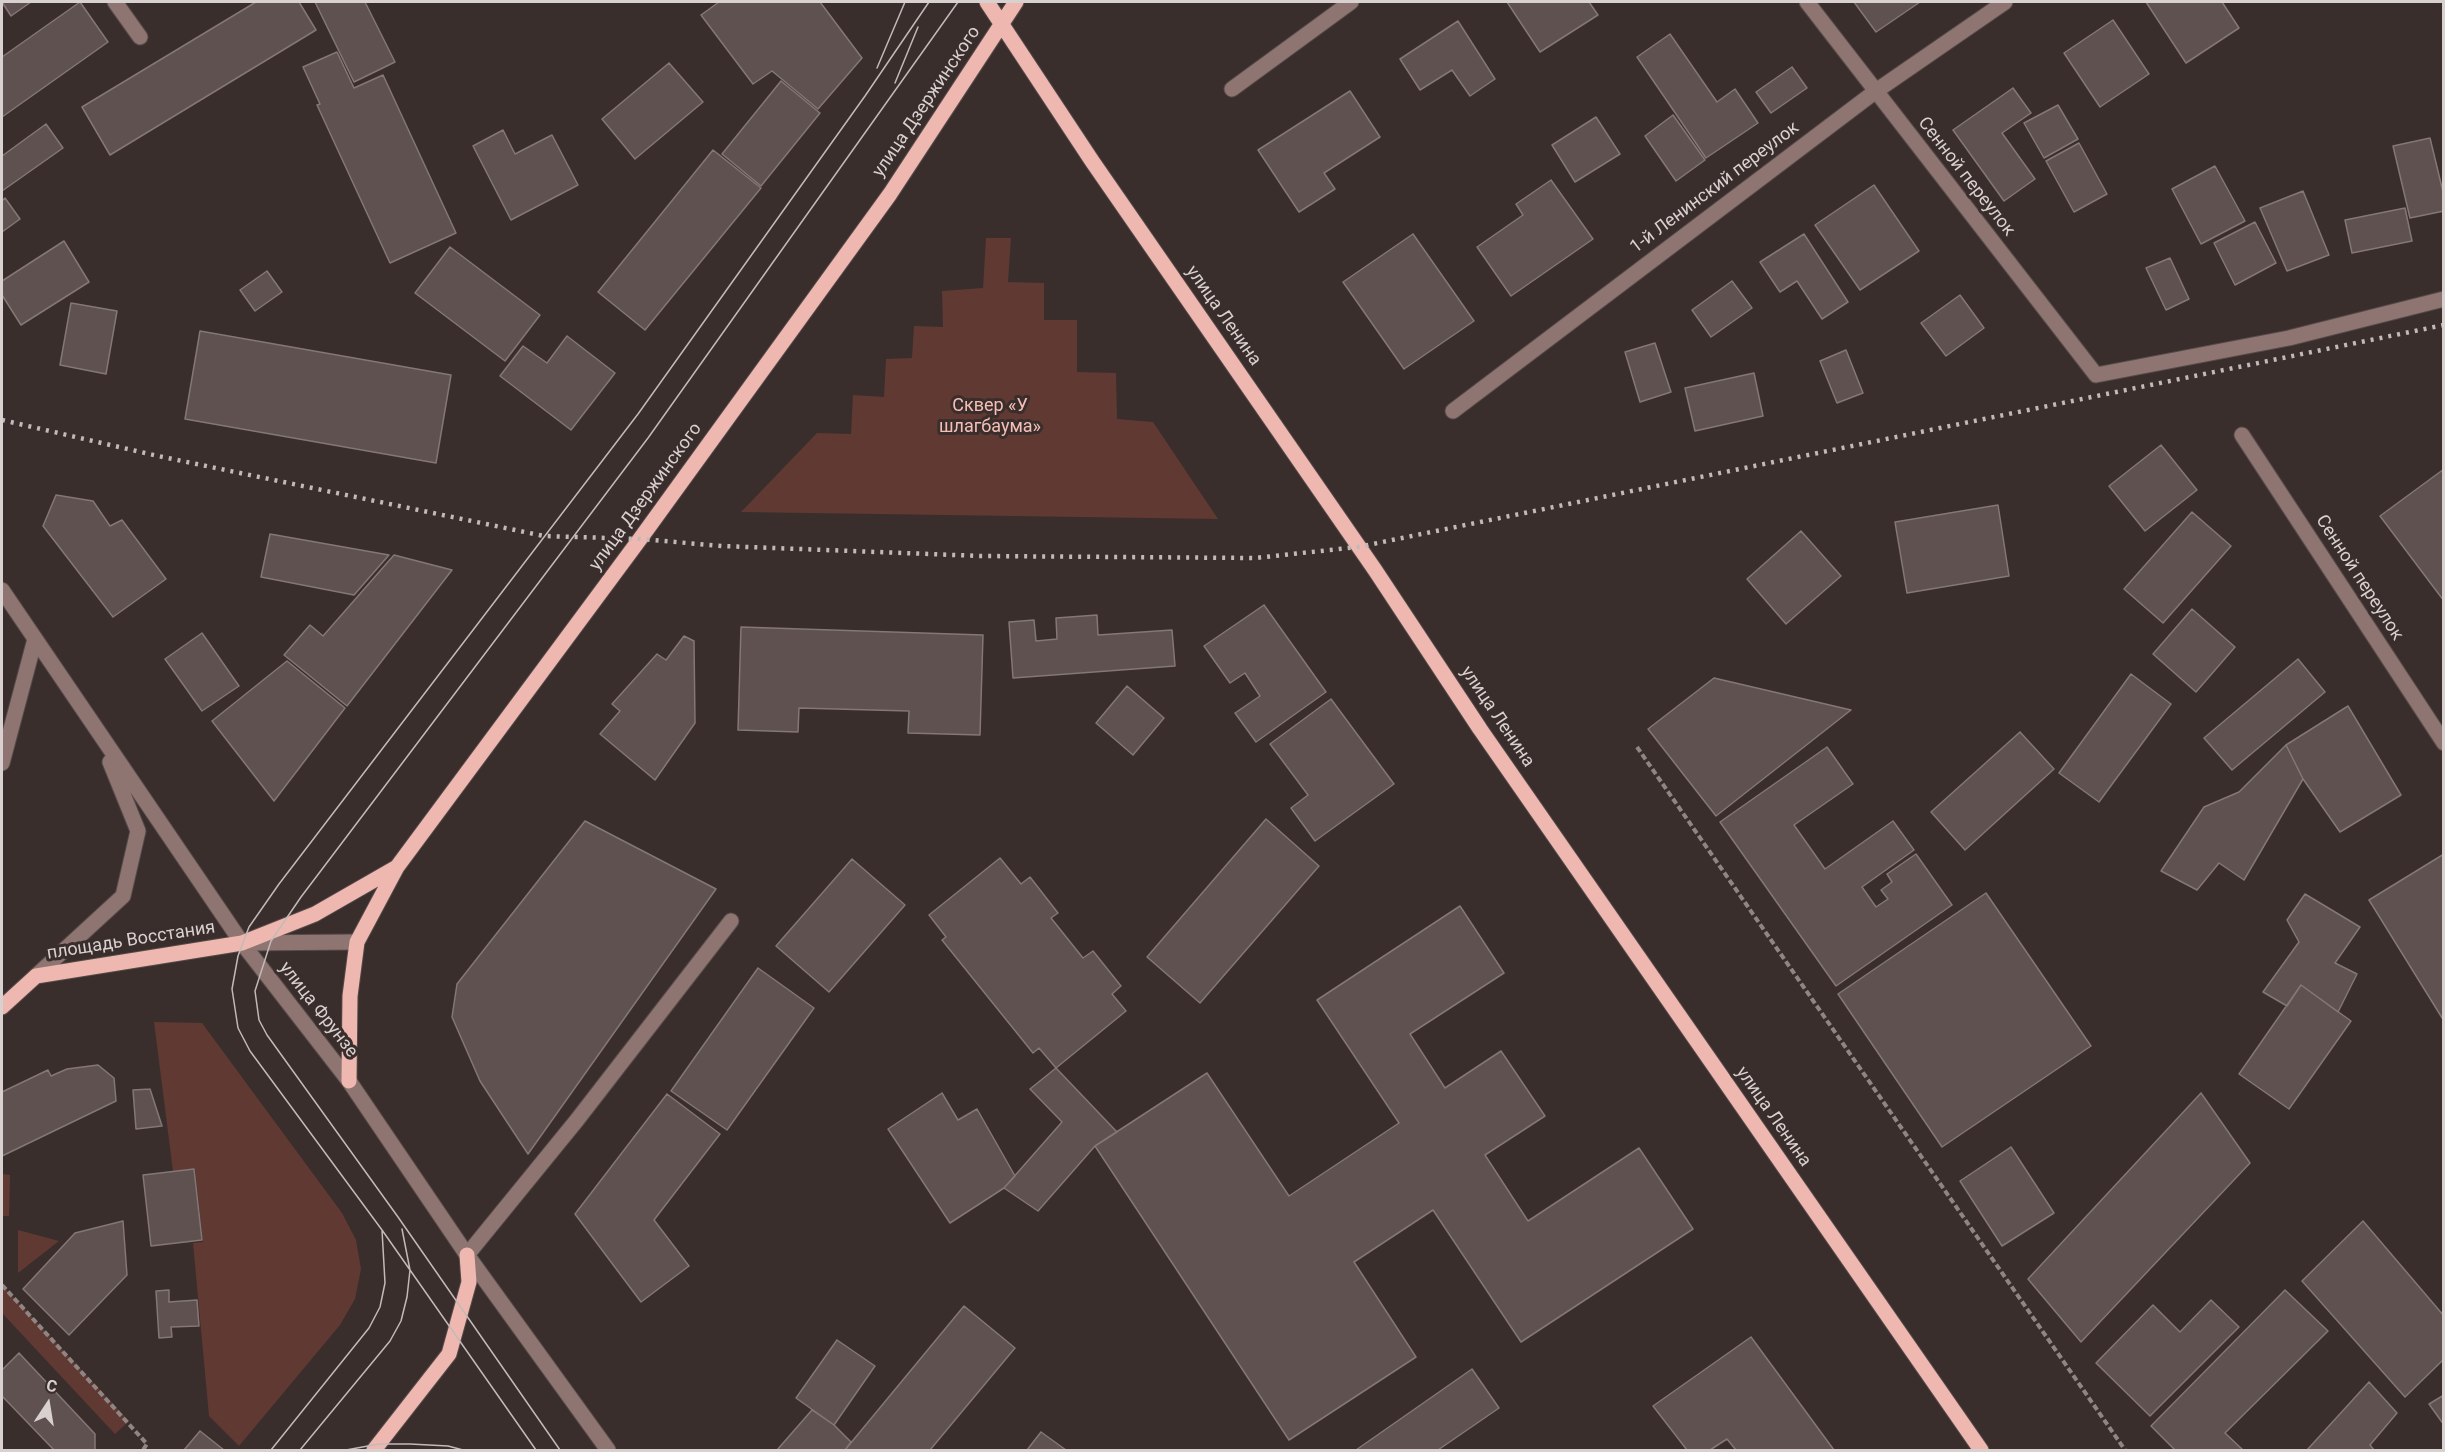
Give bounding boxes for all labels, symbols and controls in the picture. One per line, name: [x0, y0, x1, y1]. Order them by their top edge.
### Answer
street label: улица Дзержинского: [868, 22, 986, 182]
street label: Сенной переулок: [1913, 113, 2019, 241]
street label: 1-й Ленинский переулок: [1626, 117, 1804, 259]
street label: улица Ленина: [1181, 262, 1265, 370]
park label: Сквер «У шлагбаума»: [939, 395, 1041, 438]
street label: улица Дзержинского: [585, 419, 707, 575]
street label: Сенной переулок: [2310, 511, 2408, 645]
street label: улица Ленина: [1455, 662, 1539, 772]
street label: площадь Восстания: [45, 917, 217, 965]
street label: улица Фрунзе: [274, 958, 362, 1062]
street label: улица Ленина: [1731, 1063, 1815, 1171]
north arrow: [18, 1374, 78, 1434]
text: С: [45, 1376, 59, 1396]

